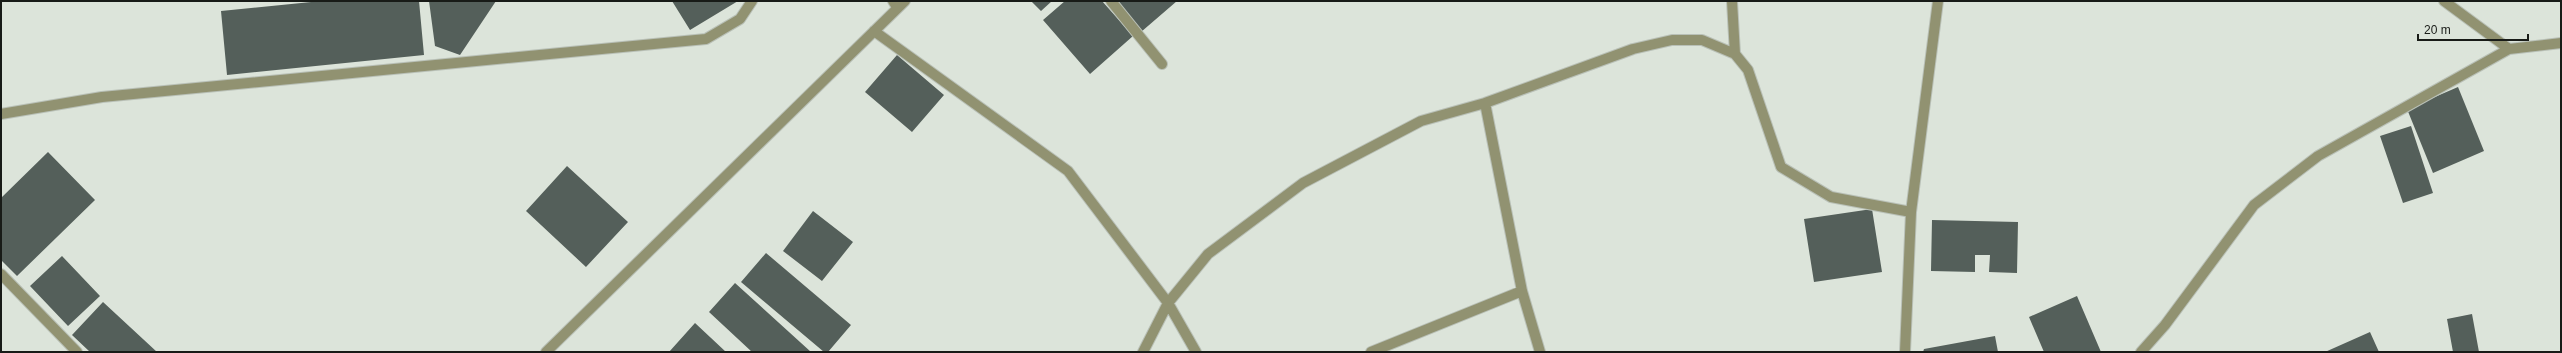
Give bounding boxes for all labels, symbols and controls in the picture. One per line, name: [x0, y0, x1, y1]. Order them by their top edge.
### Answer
scale bar: [2418, 16, 2528, 42]
text: 20 m: [2424, 23, 2451, 37]

